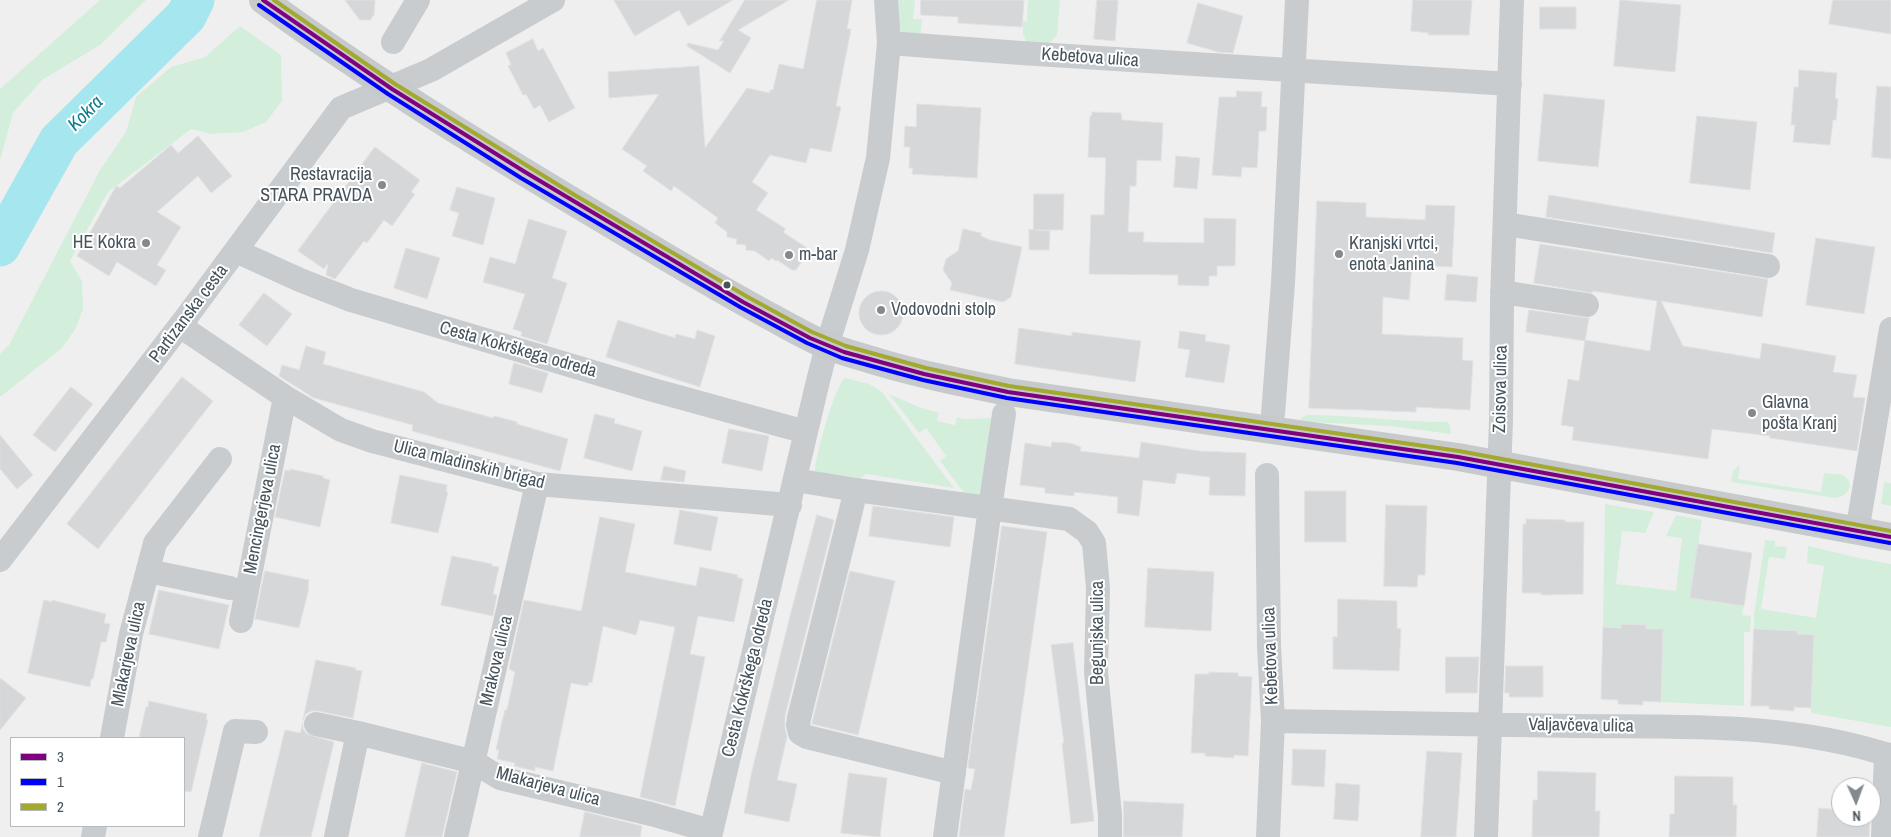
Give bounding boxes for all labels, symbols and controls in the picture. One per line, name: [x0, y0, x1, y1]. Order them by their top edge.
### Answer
street label: Kebetova ulica: [1041, 44, 1139, 72]
water label: Kokra: [64, 92, 108, 136]
place label: Restavracija STARA PRAVDA: [260, 164, 372, 206]
marker: Restavracija STARA PRAVDA: [376, 179, 388, 191]
place label: HE Kokra: [73, 232, 136, 254]
place label: Kranjski vrtci, enota Janina: [1349, 233, 1438, 276]
marker: HE Kokra: [140, 237, 152, 249]
place label: m-bar: [799, 244, 838, 266]
marker: Kranjski vrtci, enota Janina: [1333, 248, 1345, 260]
marker: m-bar: [783, 249, 795, 261]
street label: Partizanska cesta: [145, 261, 233, 367]
unlabelled marker: [722, 280, 732, 290]
place label: Vodovodni stolp: [891, 299, 996, 321]
marker: Vodovodni stolp: [875, 304, 887, 316]
street label: Cesta Kokrškega odreda: [437, 317, 599, 383]
street label: Zoisova ulica: [1489, 345, 1513, 433]
place label: Glavna pošta Kranj: [1762, 392, 1837, 434]
marker: Glavna pošta Kranj: [1746, 407, 1758, 419]
street label: Ulica mladinskih brigad: [391, 436, 547, 494]
street label: Mencingerjeva ulica: [240, 442, 286, 576]
street label: Begunjska ulica: [1087, 581, 1109, 685]
street label: Cesta Kokrškega odreda: [718, 597, 778, 759]
street label: Mlakarjeva ulica: [107, 600, 151, 708]
street label: Kebetova ulica: [1259, 607, 1283, 705]
street label: Mrakova ulica: [476, 614, 518, 708]
street label: Valjavčeva ulica: [1528, 714, 1634, 738]
legend: [10, 737, 185, 827]
text: 3: [57, 746, 64, 767]
street label: Mlakarjeva ulica: [494, 763, 602, 811]
text: 1: [57, 771, 64, 792]
north arrow: [1831, 777, 1881, 827]
text: 2: [57, 796, 64, 817]
text: N: [1852, 807, 1861, 825]

